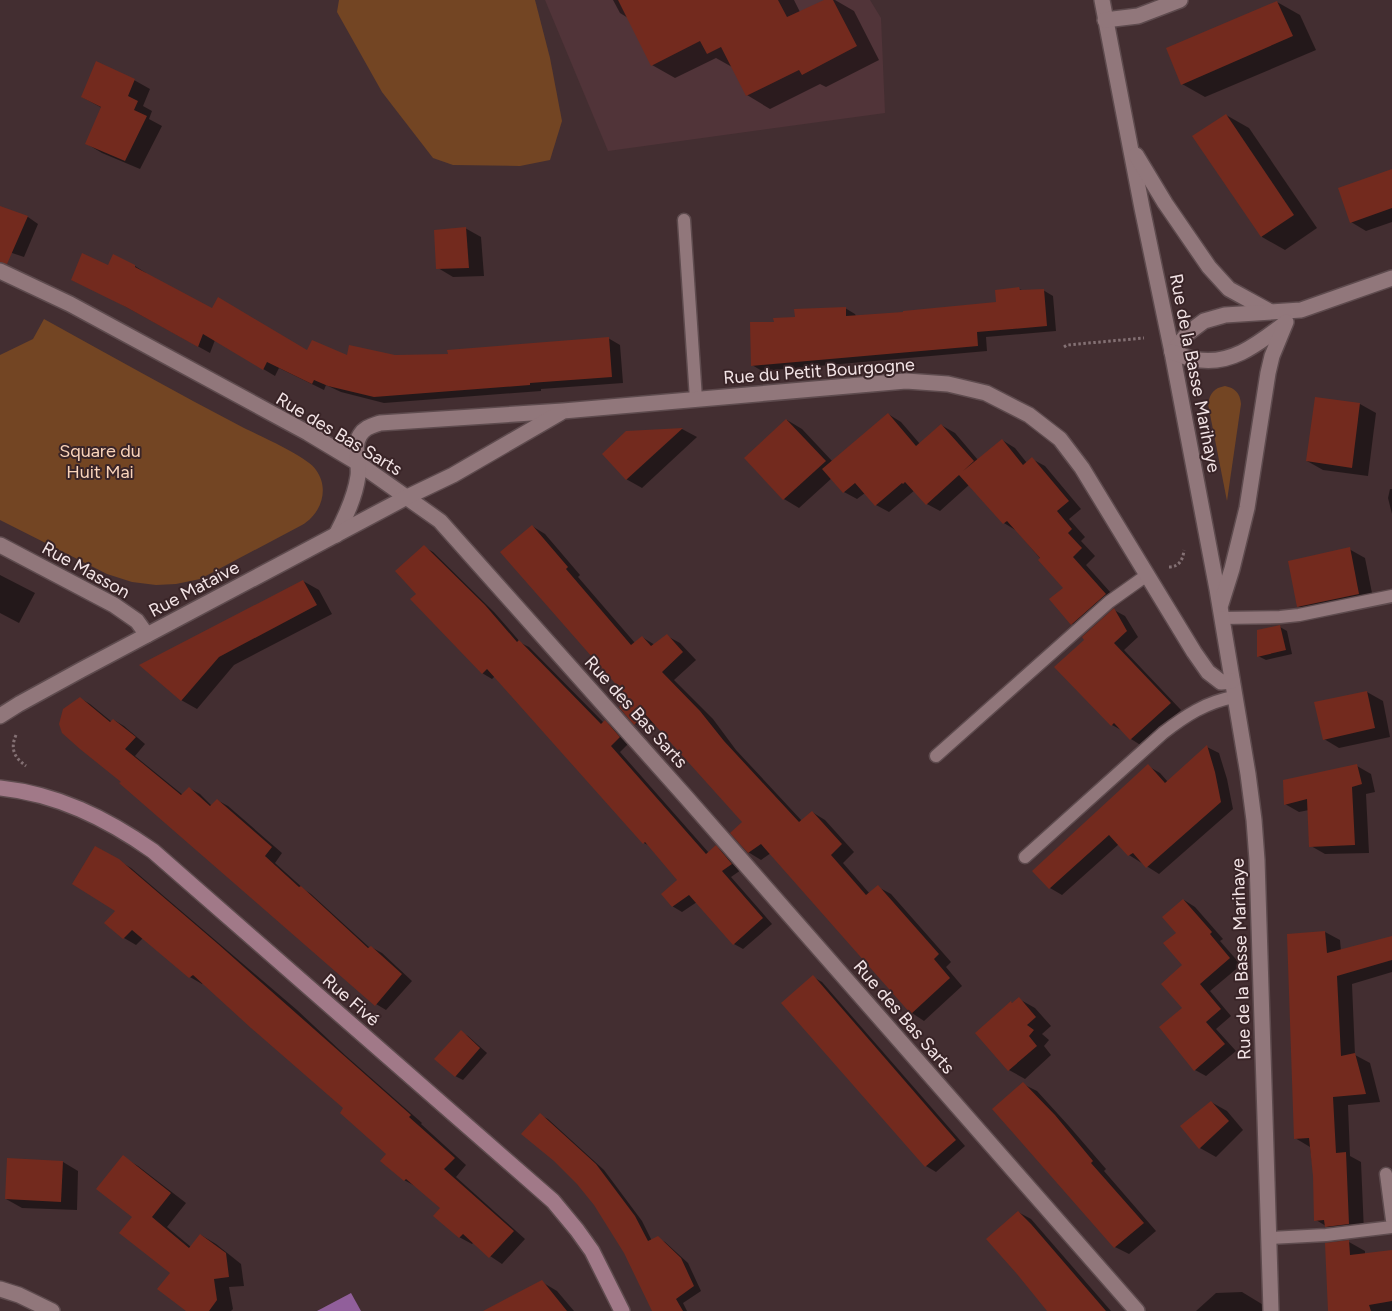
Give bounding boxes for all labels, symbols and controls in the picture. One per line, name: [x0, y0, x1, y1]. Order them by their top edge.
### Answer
street label: Rue de la Basse Marihaye: [1165, 272, 1225, 474]
street label: Rue du Petit Bourgogne: [722, 353, 916, 389]
street label: Rue des Bas Sarts: [272, 388, 406, 480]
park label: Square du Huit Mai: [59, 440, 141, 483]
street label: Rue Masson: [38, 537, 134, 603]
street label: Rue Mataive: [145, 556, 243, 622]
street label: Rue des Bas Sarts: [580, 651, 692, 773]
street label: Rue de la Basse Marihaye: [1226, 857, 1256, 1060]
street label: Rue des Bas Sarts: [849, 956, 959, 1078]
street label: Rue Fivé: [318, 969, 384, 1031]

